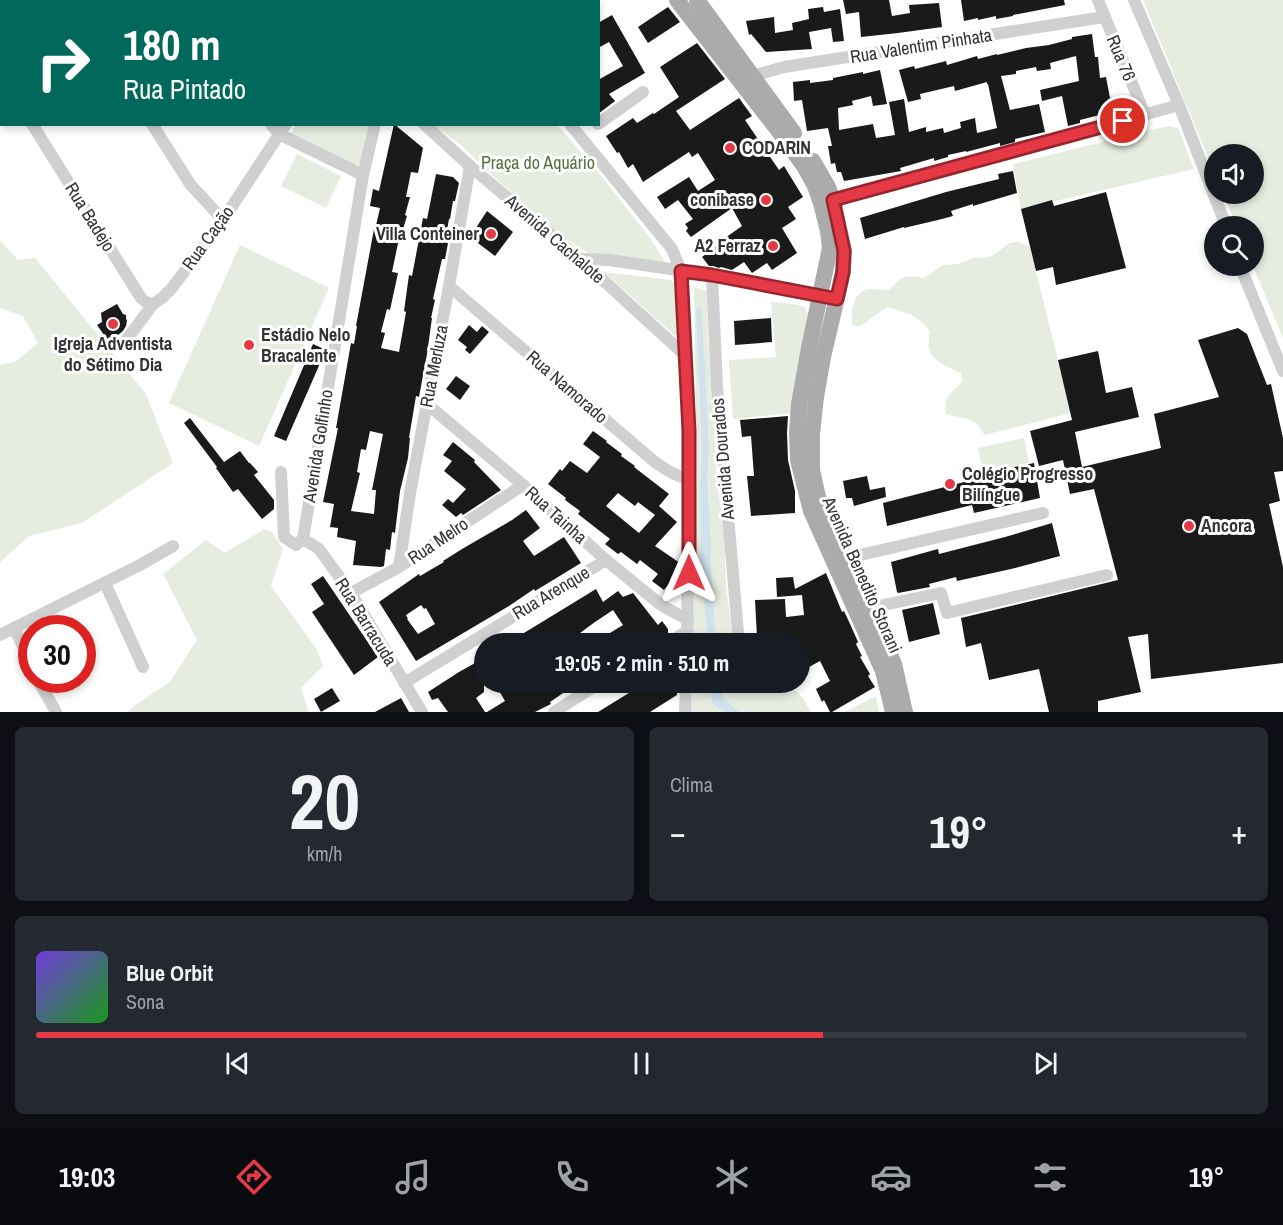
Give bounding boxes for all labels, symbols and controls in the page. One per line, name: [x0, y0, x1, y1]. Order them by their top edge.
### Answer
text: 180 m: [123, 17, 221, 73]
street label: Rua Valentim Pinhata: [848, 22, 994, 69]
icon: right: [24, 24, 102, 102]
street label: Rua 76: [1101, 31, 1142, 85]
text: Rua Pintado: [123, 71, 246, 107]
pin: [1097, 95, 1148, 146]
icon: arrive: [1106, 104, 1139, 137]
place label: CODARIN: [742, 135, 811, 160]
marker: CODARIN: [723, 141, 737, 155]
map controls: [1204, 144, 1264, 276]
button: sound: [1204, 144, 1264, 204]
park label: Praça do Aquário: [481, 150, 595, 175]
street label: Rua Badejo: [59, 177, 121, 256]
place label: conibase: [690, 187, 754, 212]
street label: Avenida Cachalote: [499, 188, 611, 289]
marker: conibase: [759, 193, 773, 207]
street label: Rua Cação: [176, 200, 239, 275]
button: search: [1204, 216, 1264, 276]
place label: Villa Conteiner: [376, 221, 479, 246]
marker: Villa Conteiner: [484, 227, 498, 241]
place label: A2 Ferraz: [694, 233, 762, 258]
marker: A2 Ferraz: [766, 239, 780, 253]
marker: Igreja Adventista do Sétimo Dia: [106, 317, 120, 331]
place label: Estádio Nelo Bracalente: [261, 322, 350, 368]
street label: Rua Merluza: [413, 322, 454, 409]
place label: Igreja Adventista do Sétimo Dia: [54, 331, 173, 377]
marker: Estádio Nelo Bracalente: [242, 338, 256, 352]
street label: Rua Namorado: [521, 344, 613, 429]
street label: Avenida Golfinho: [296, 388, 339, 505]
street label: Avenida Dourados: [705, 397, 740, 522]
place label: Colégio Progresso Bilíngue: [962, 461, 1093, 507]
marker: Colégio Progresso Bilíngue: [943, 477, 957, 491]
street label: Rua Tainha: [520, 480, 593, 549]
street label: Avenida Benedito Storani: [816, 492, 908, 657]
street label: Rua Melro: [403, 511, 473, 570]
place label: Ancora: [1201, 513, 1253, 538]
marker: Ancora: [1182, 519, 1196, 533]
position arrow: [657, 541, 721, 605]
street label: Rua Arenque: [507, 560, 594, 625]
street label: Rua Barracuda: [330, 573, 403, 670]
speed limit sign: 30: [18, 615, 96, 693]
text: 19:05 · 2 min · 510 m: [555, 648, 729, 678]
text: 20: [289, 748, 360, 853]
text: Clima: [670, 771, 713, 798]
text: 19°: [929, 801, 988, 862]
text: −: [670, 810, 686, 854]
text: +: [1231, 810, 1247, 854]
text: km/h: [307, 840, 342, 867]
text: Blue Orbit: [126, 958, 213, 988]
text: Sona: [126, 988, 164, 1015]
icon: previous: [221, 1047, 254, 1080]
icon: pause: [625, 1047, 658, 1080]
icon: next: [1029, 1047, 1062, 1080]
icon: directions: [233, 1156, 275, 1198]
icon: music: [392, 1156, 434, 1198]
icon: phone: [551, 1156, 593, 1198]
icon: climate: [711, 1156, 753, 1198]
icon: car: [870, 1156, 912, 1198]
icon: filters: [1029, 1156, 1071, 1198]
text: 19:03: [59, 1159, 115, 1195]
text: 19°: [1189, 1159, 1224, 1195]

